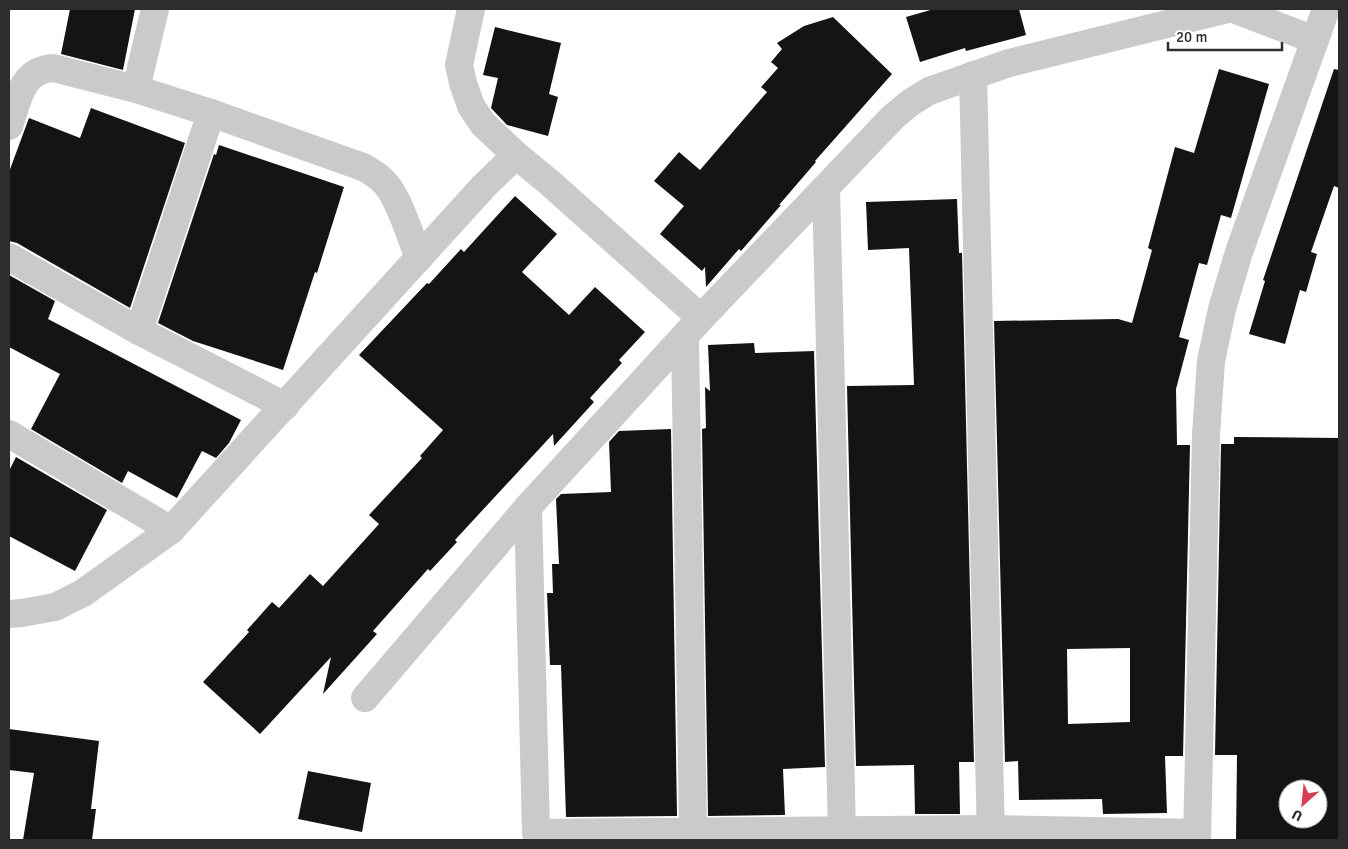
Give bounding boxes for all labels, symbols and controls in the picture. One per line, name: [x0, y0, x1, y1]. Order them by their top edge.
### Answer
scale bar: [1168, 20, 1282, 52]
text: 20 m: [1176, 28, 1207, 46]
north arrow: [1278, 779, 1328, 829]
text: U: [1289, 805, 1305, 825]

